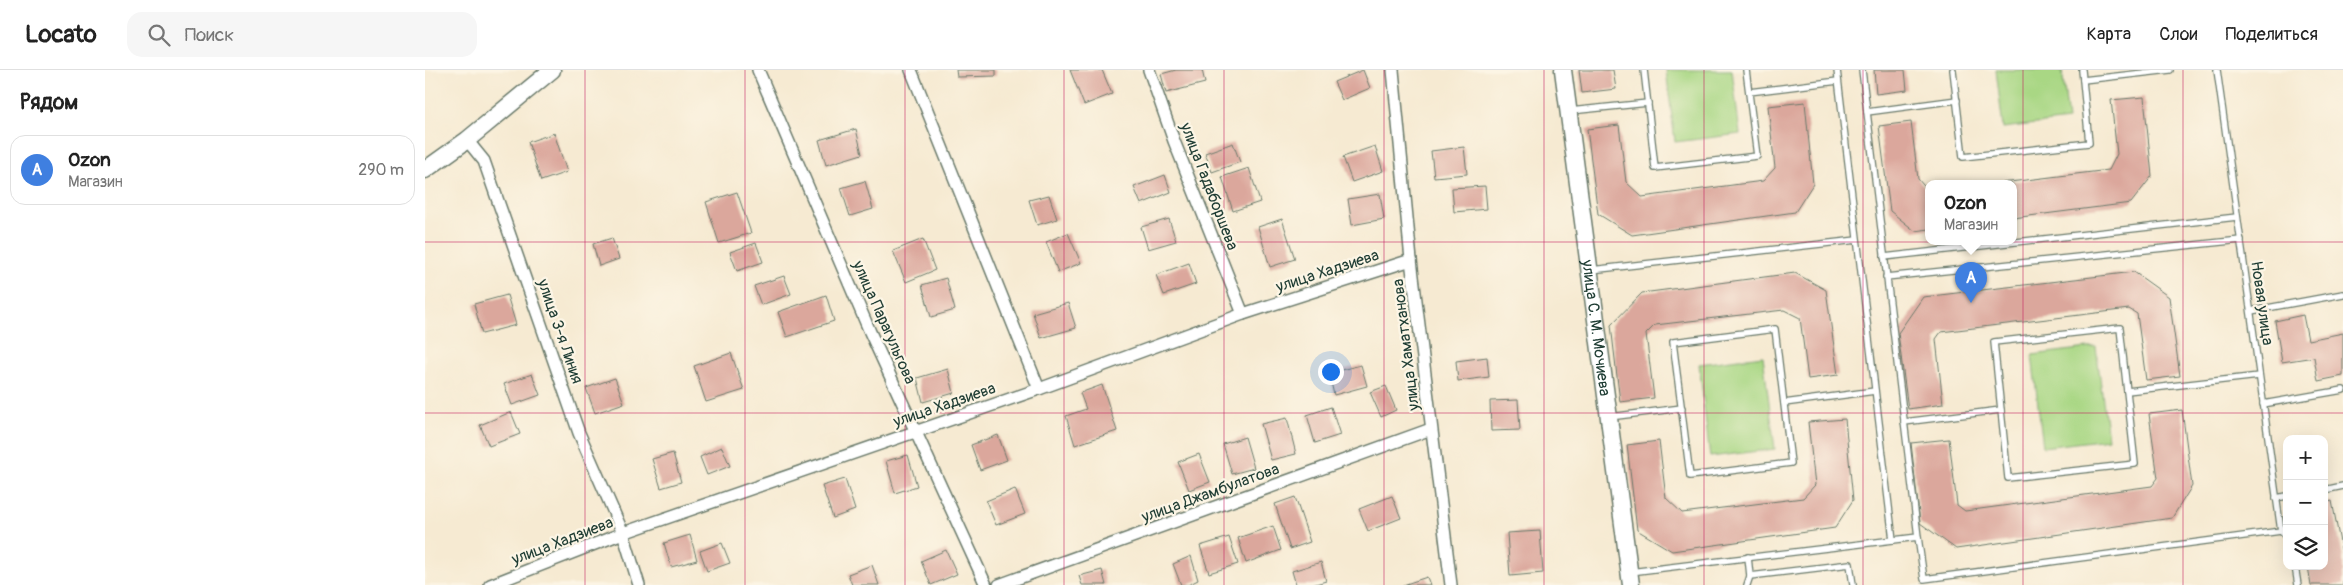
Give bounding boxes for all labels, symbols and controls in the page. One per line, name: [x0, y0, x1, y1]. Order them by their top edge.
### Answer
search box: [127, 12, 477, 57]
text: Locato: [25, 20, 97, 49]
icon: search: [145, 21, 173, 49]
text: Поиск: [185, 23, 234, 47]
text: Карта: [2087, 23, 2131, 46]
text: Слои: [2159, 23, 2197, 46]
text: Поделиться: [2225, 23, 2318, 46]
text: Рядом: [20, 89, 78, 116]
street label: улица Гадаборшева: [1175, 119, 1243, 253]
text: Ozon: [68, 148, 111, 172]
text: A: [32, 160, 42, 180]
text: 290 m: [358, 160, 404, 180]
text: Магазин: [68, 172, 123, 192]
popup: [1925, 180, 2017, 245]
text: Ozon: [1944, 191, 1986, 215]
text: Магазин: [1944, 215, 1998, 235]
street label: улица Хадзиева: [1272, 245, 1381, 297]
street label: улица Парагульгова: [848, 257, 920, 387]
street label: улица С. М. Мочиева: [1577, 258, 1615, 397]
street label: Новая улица: [2246, 260, 2278, 347]
pin: A: [1955, 262, 1987, 303]
street label: улица 3-я Линия: [532, 275, 587, 386]
street label: улица Хаматханова: [1388, 278, 1424, 413]
your location: [1318, 359, 1344, 385]
street label: улица Хадзиева: [890, 378, 998, 432]
map controls: [2283, 435, 2328, 570]
button: +: [2283, 435, 2328, 480]
street label: улица Джамбулатова: [1138, 459, 1282, 527]
button: −: [2283, 480, 2328, 525]
street label: улица Хадзиева: [508, 512, 616, 570]
button: layers: [2283, 525, 2328, 570]

